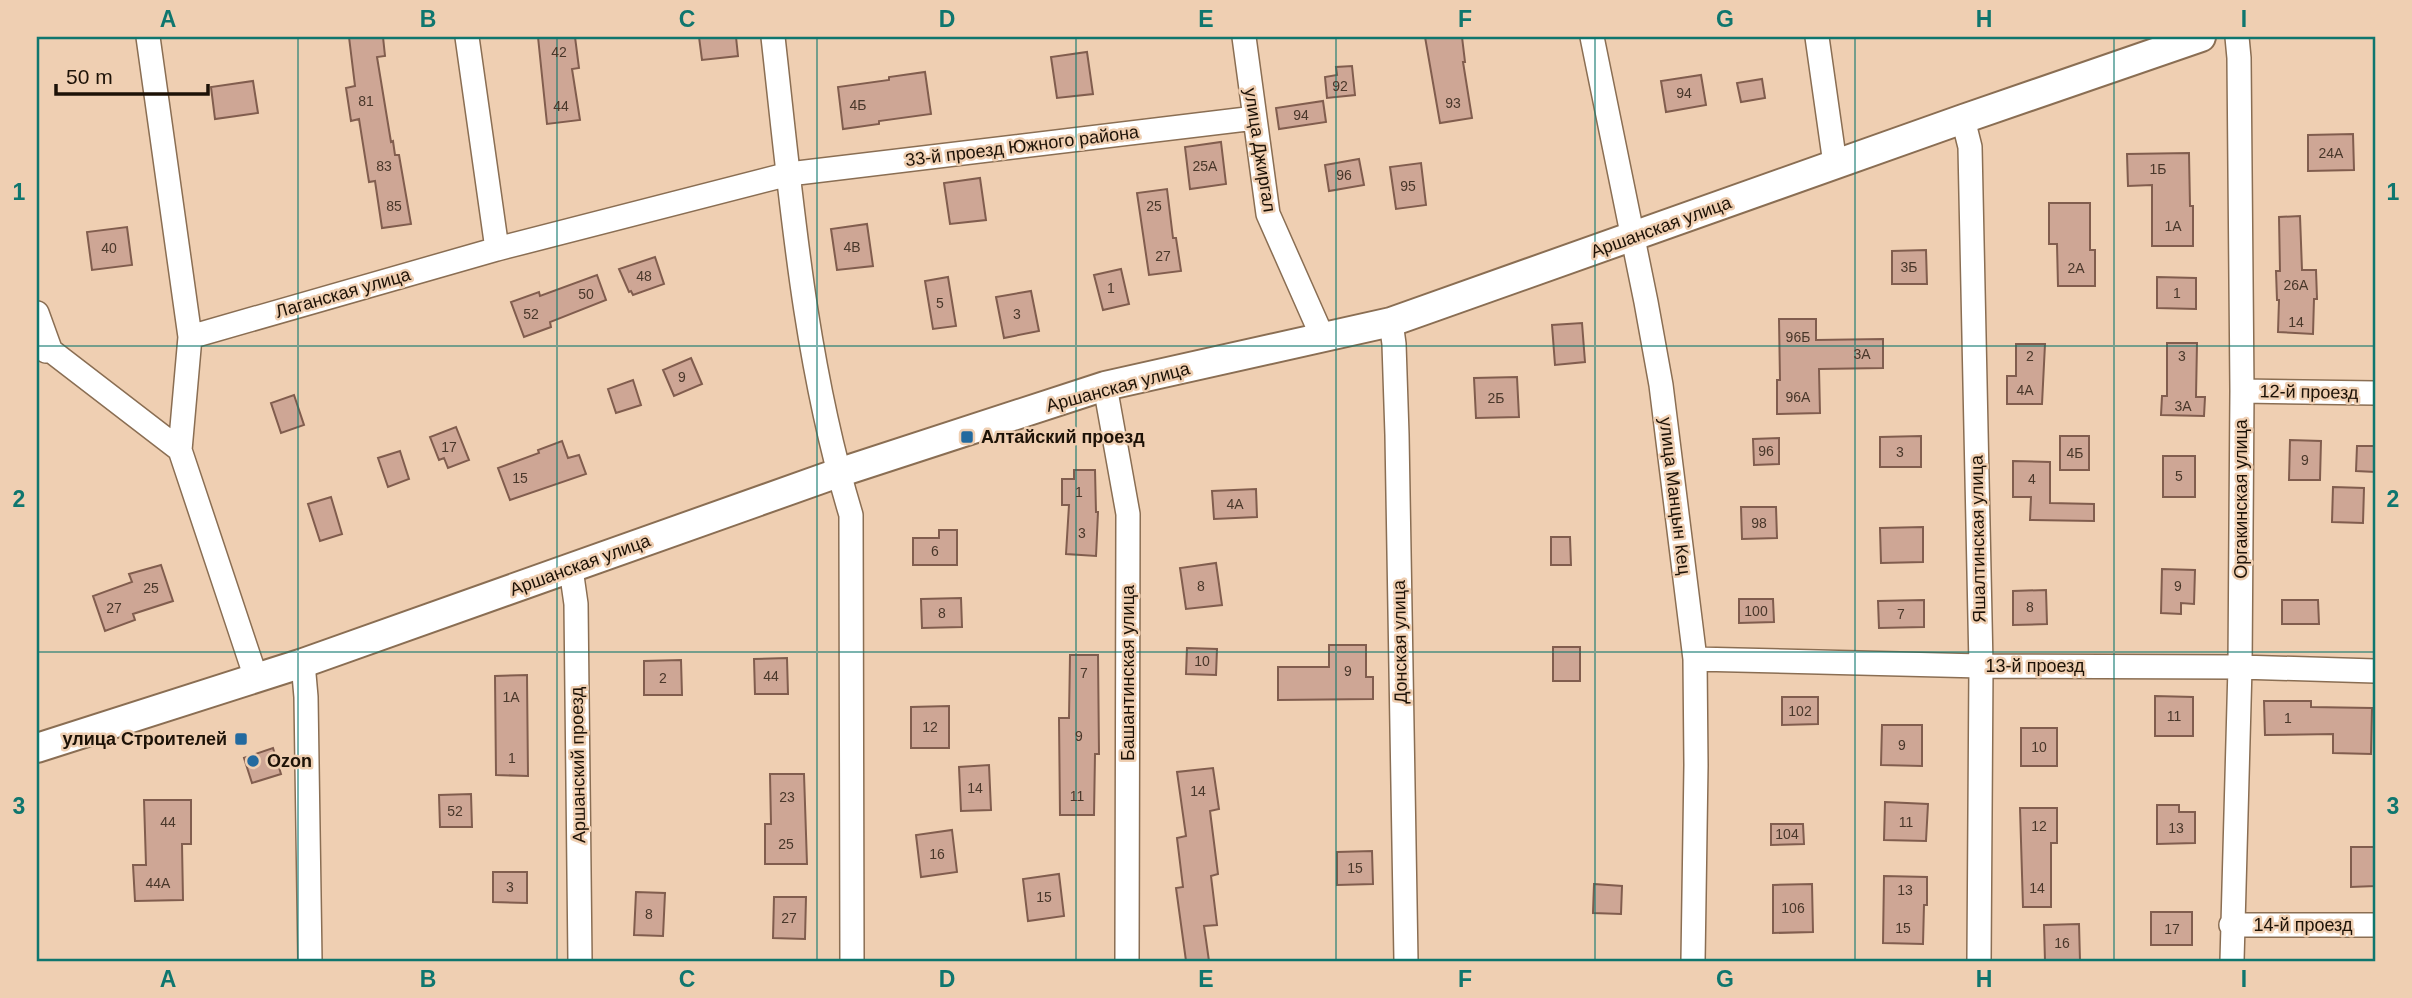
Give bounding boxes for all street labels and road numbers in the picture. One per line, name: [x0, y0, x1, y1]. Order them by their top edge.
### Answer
street label: улица Джиргал: [1240, 86, 1280, 214]
street label: 33-й проезд Южного района: [904, 122, 1141, 170]
street label: Аршанская улица: [1588, 192, 1735, 262]
street label: Лаганская улица: [273, 264, 414, 322]
street label: Аршанская улица: [1044, 358, 1193, 416]
street label: 12-й проезд: [2259, 381, 2359, 403]
street label: улица Манцын Кец: [1655, 416, 1695, 576]
street label: Оргакинская улица: [2231, 418, 2251, 579]
street label: Яшалтинская улица: [1967, 454, 1989, 623]
street label: Аршанская улица: [507, 530, 654, 600]
street label: Донская улица: [1389, 579, 1411, 704]
street label: Башантинская улица: [1118, 584, 1138, 761]
street label: 13-й проезд: [1986, 656, 2085, 676]
street label: Аршанский проезд: [567, 686, 589, 843]
street label: 14-й проезд: [2254, 915, 2353, 935]

